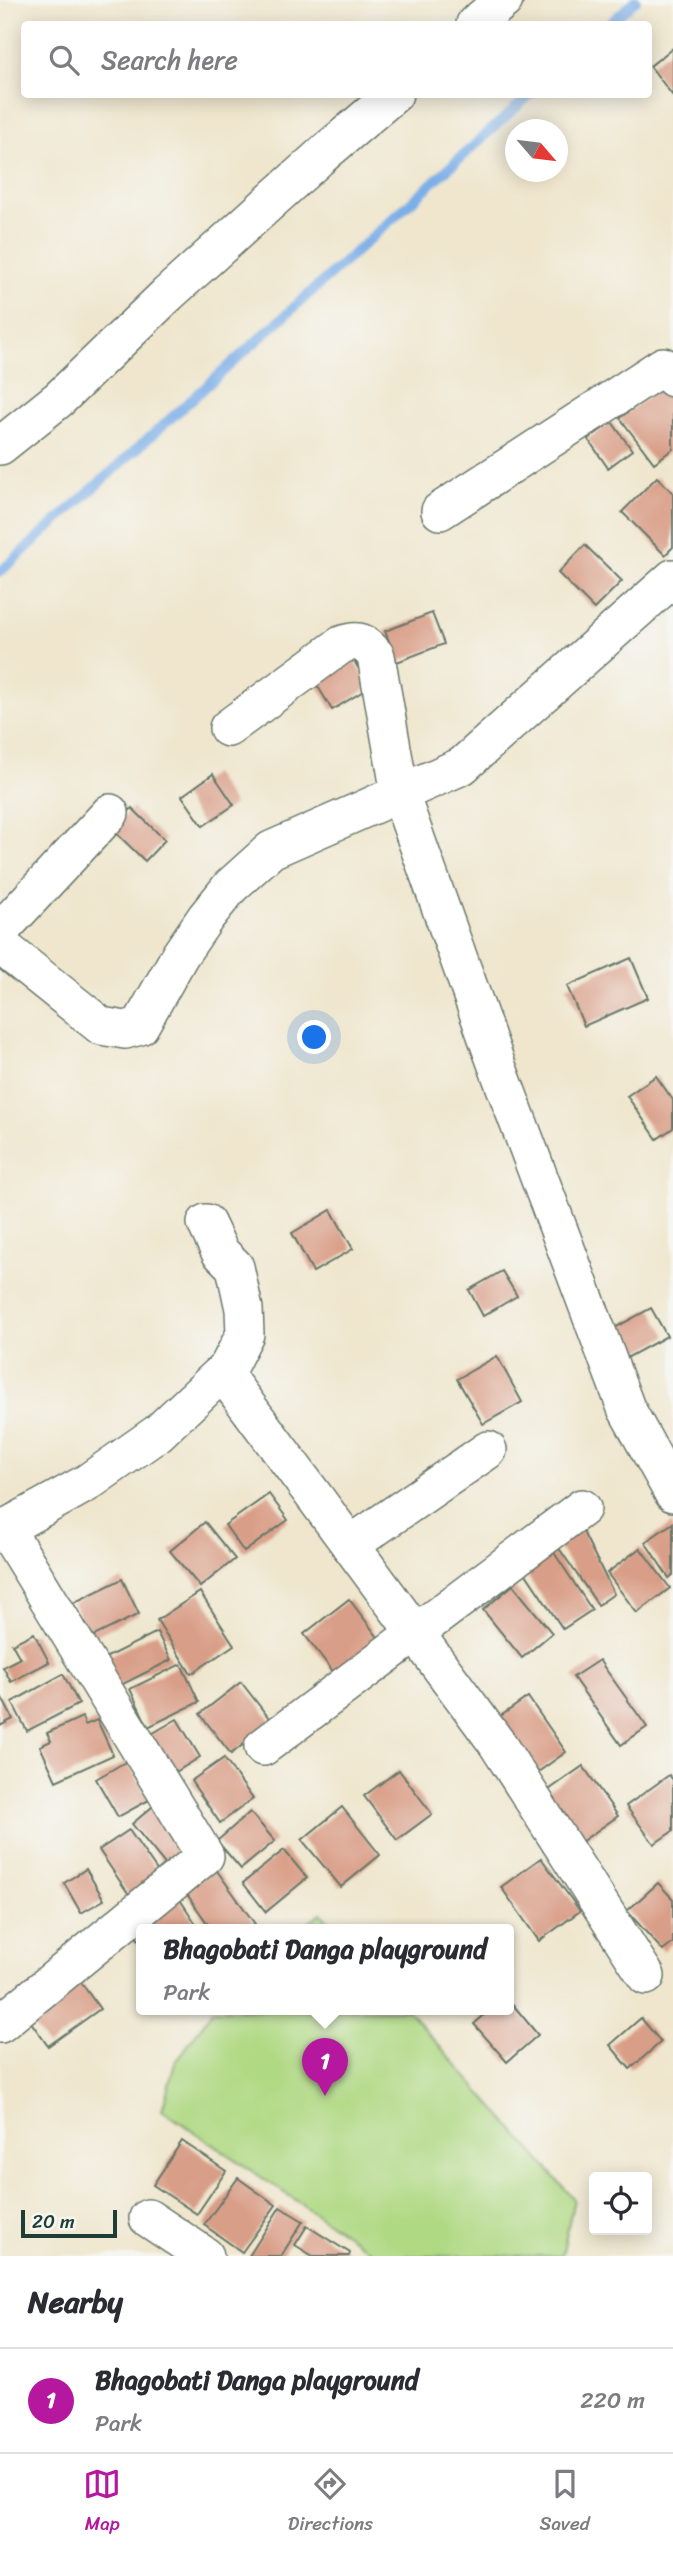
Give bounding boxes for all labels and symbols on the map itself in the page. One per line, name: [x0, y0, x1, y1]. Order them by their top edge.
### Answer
north arrow: [505, 119, 568, 182]
your location: [297, 1020, 331, 1054]
pin: 1: [302, 2038, 348, 2096]
scale bar: [21, 2207, 117, 2239]

